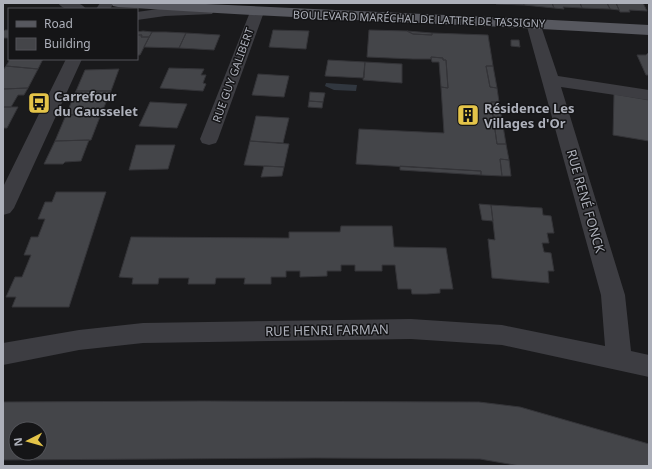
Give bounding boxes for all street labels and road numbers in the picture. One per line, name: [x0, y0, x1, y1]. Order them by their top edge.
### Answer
street label: BOULEVARD MARÉCHAL DE LATTRE DE TASSIGNY: [293, 7, 546, 30]
street label: RUE GUY GALIBERT: [208, 25, 257, 124]
street label: RUE RENÉ FONCK: [563, 147, 610, 256]
street label: RUE HENRI FARMAN: [265, 320, 389, 340]

